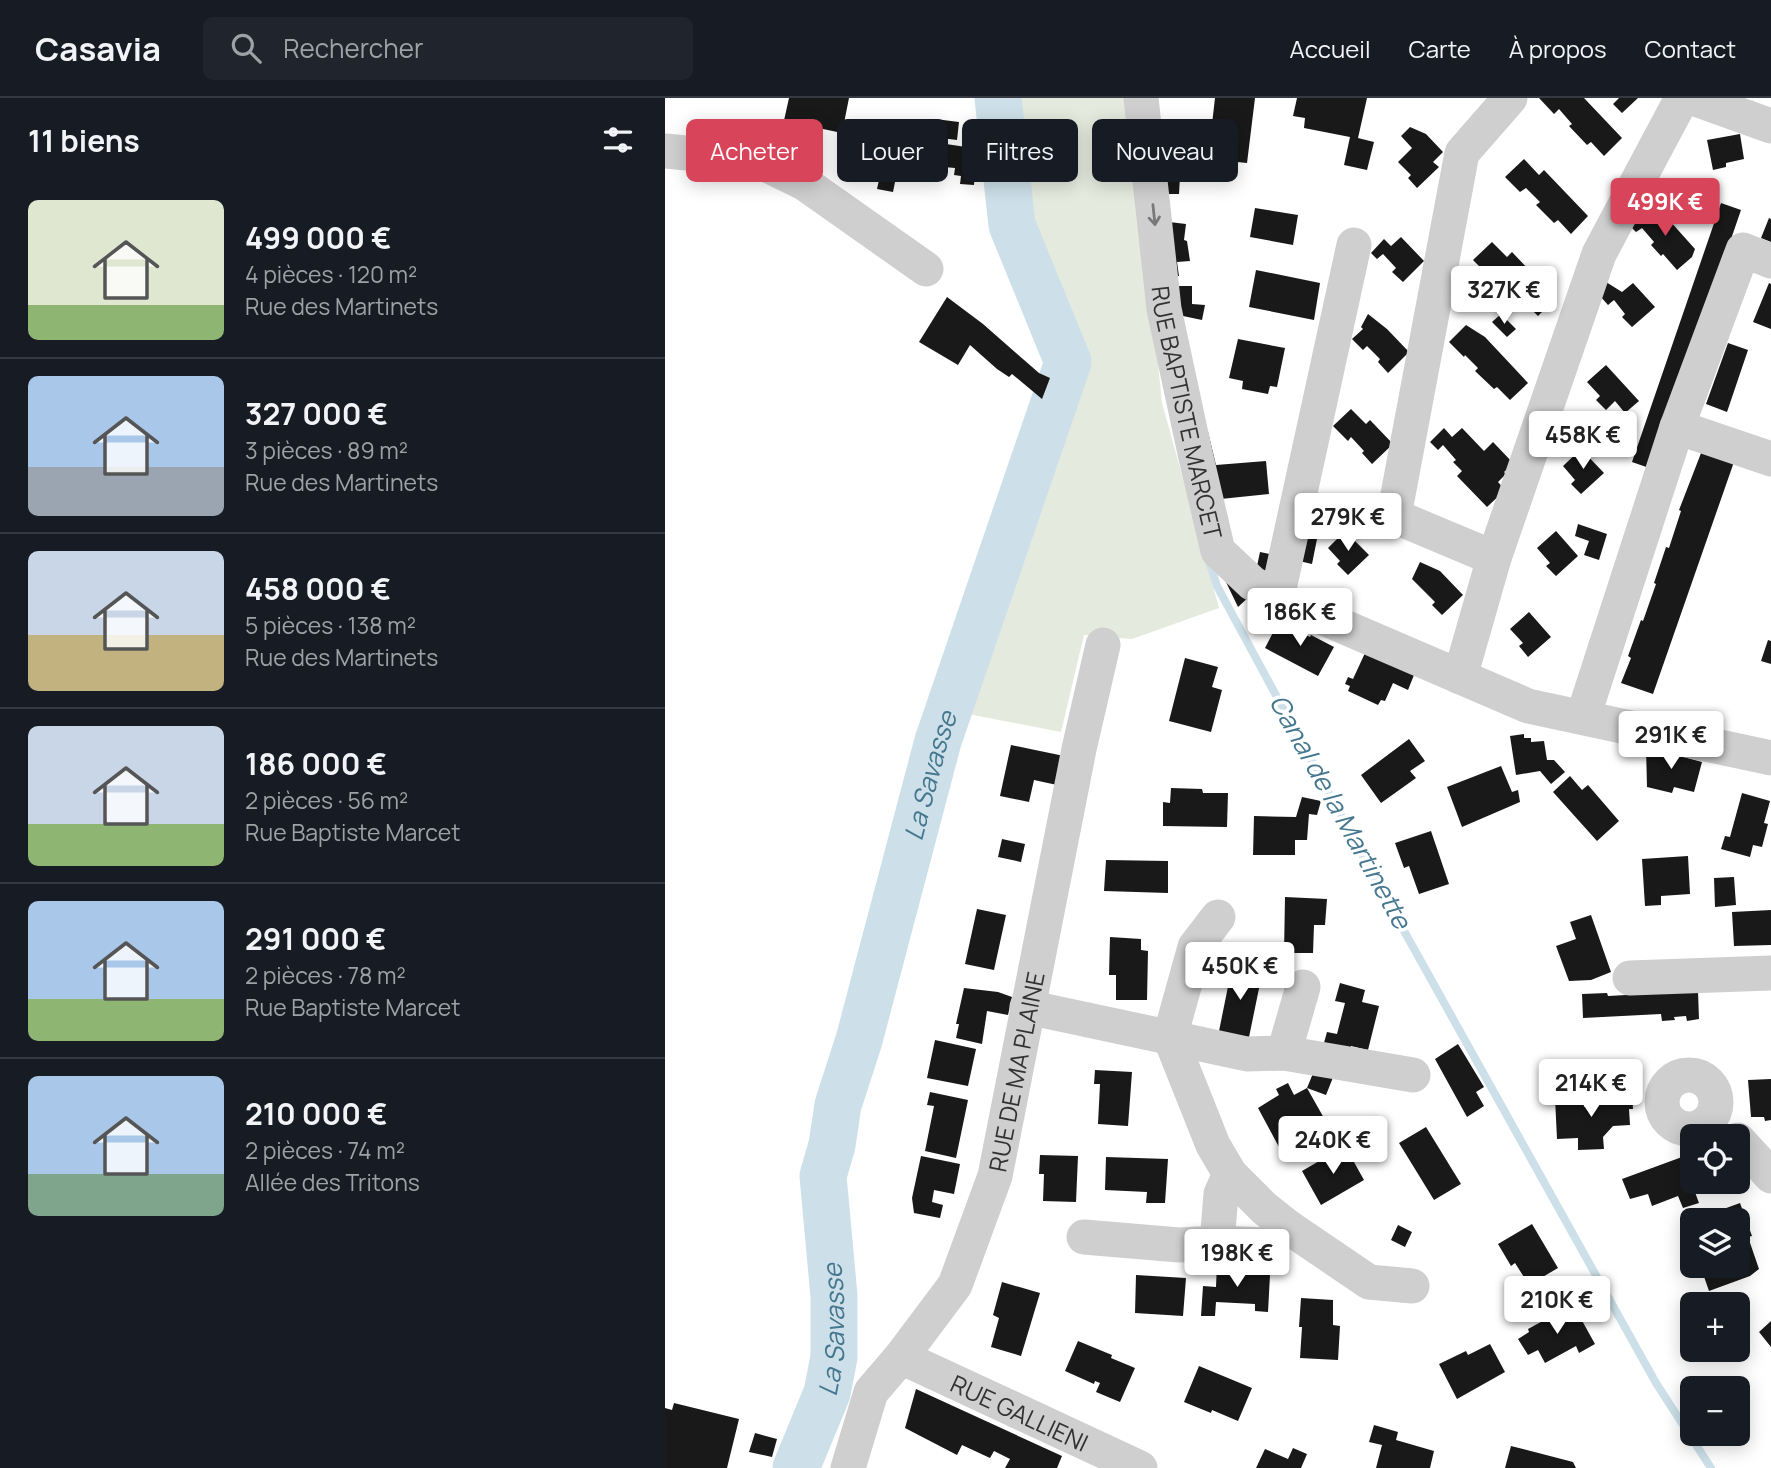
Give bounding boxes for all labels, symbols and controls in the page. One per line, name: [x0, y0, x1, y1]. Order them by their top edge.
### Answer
search box: [203, 17, 693, 80]
text: Casavia: [35, 26, 161, 71]
icon: search: [227, 29, 265, 67]
text: Rechercher: [283, 30, 423, 66]
text: Accueil: [1290, 32, 1370, 65]
text: Carte: [1408, 32, 1471, 65]
text: À propos: [1509, 32, 1607, 65]
text: Contact: [1645, 32, 1736, 65]
chip: Acheter: [686, 119, 823, 182]
chip: Louer: [837, 119, 948, 182]
chip: Filtres: [962, 119, 1078, 182]
chip: Nouveau: [1092, 119, 1238, 182]
text: 11 biens: [28, 120, 140, 161]
icon: filters: [599, 121, 637, 159]
pin: 499K €: [1608, 178, 1722, 238]
text: 499K €: [1627, 185, 1703, 217]
one-way arrow: [1147, 203, 1160, 225]
text: 499 000 €: [245, 217, 392, 258]
icon: home: [84, 228, 168, 312]
text: 4 pièces · 120 m²: [245, 258, 417, 290]
pin: 327K €: [1447, 266, 1561, 326]
text: 327K €: [1467, 273, 1541, 305]
street label: RUE BAPTISTE MARCET: [1145, 284, 1231, 543]
text: Rue des Martinets: [245, 290, 438, 322]
text: 327 000 €: [245, 393, 388, 434]
icon: home: [84, 404, 168, 488]
pin: 458K €: [1526, 412, 1640, 471]
text: 458K €: [1545, 418, 1621, 450]
text: 3 pièces · 89 m²: [245, 434, 408, 466]
text: Rue des Martinets: [245, 466, 438, 498]
pin: 279K €: [1291, 494, 1405, 553]
text: 279K €: [1311, 500, 1385, 532]
text: 458 000 €: [245, 568, 391, 609]
icon: home: [84, 579, 168, 663]
pin: 186K €: [1243, 588, 1357, 648]
text: 186K €: [1263, 595, 1337, 627]
text: 5 pièces · 138 m²: [245, 609, 416, 641]
text: Rue des Martinets: [245, 641, 438, 673]
water label: Canal de la Martinette: [1262, 687, 1421, 936]
water label: La Savasse: [895, 705, 966, 844]
pin: 291K €: [1614, 712, 1728, 771]
text: 291K €: [1635, 718, 1707, 750]
text: 186 000 €: [245, 743, 387, 784]
icon: home: [84, 754, 168, 838]
text: 2 pièces · 56 m²: [245, 784, 408, 816]
text: Rue Baptiste Marcet: [245, 816, 460, 848]
text: 291 000 €: [245, 918, 386, 959]
icon: home: [84, 929, 168, 1013]
pin: 450K €: [1183, 942, 1297, 1002]
text: 450K €: [1201, 949, 1279, 981]
text: 2 pièces · 78 m²: [245, 959, 406, 991]
street label: RUE DE MA PLAINE: [980, 969, 1051, 1174]
text: Rue Baptiste Marcet: [245, 991, 460, 1023]
pin: 214K €: [1534, 1060, 1648, 1119]
text: 214K €: [1555, 1066, 1627, 1098]
text: 210 000 €: [245, 1093, 387, 1134]
icon: home: [84, 1104, 168, 1188]
pin: 240K €: [1276, 1116, 1390, 1176]
text: 240K €: [1294, 1123, 1372, 1155]
map controls: [1680, 1124, 1750, 1446]
button: locate: [1680, 1124, 1750, 1194]
text: 2 pièces · 74 m²: [245, 1134, 405, 1166]
text: Allée des Tritons: [245, 1166, 420, 1198]
button: layers: [1680, 1208, 1750, 1278]
pin: 198K €: [1180, 1230, 1294, 1289]
text: 198K €: [1200, 1236, 1274, 1268]
water label: La Savasse: [809, 1260, 852, 1399]
pin: 210K €: [1500, 1276, 1614, 1336]
text: 210K €: [1520, 1283, 1594, 1315]
button: +: [1680, 1292, 1750, 1362]
street label: RUE GALLIENI: [946, 1366, 1094, 1458]
button: −: [1680, 1376, 1750, 1446]

